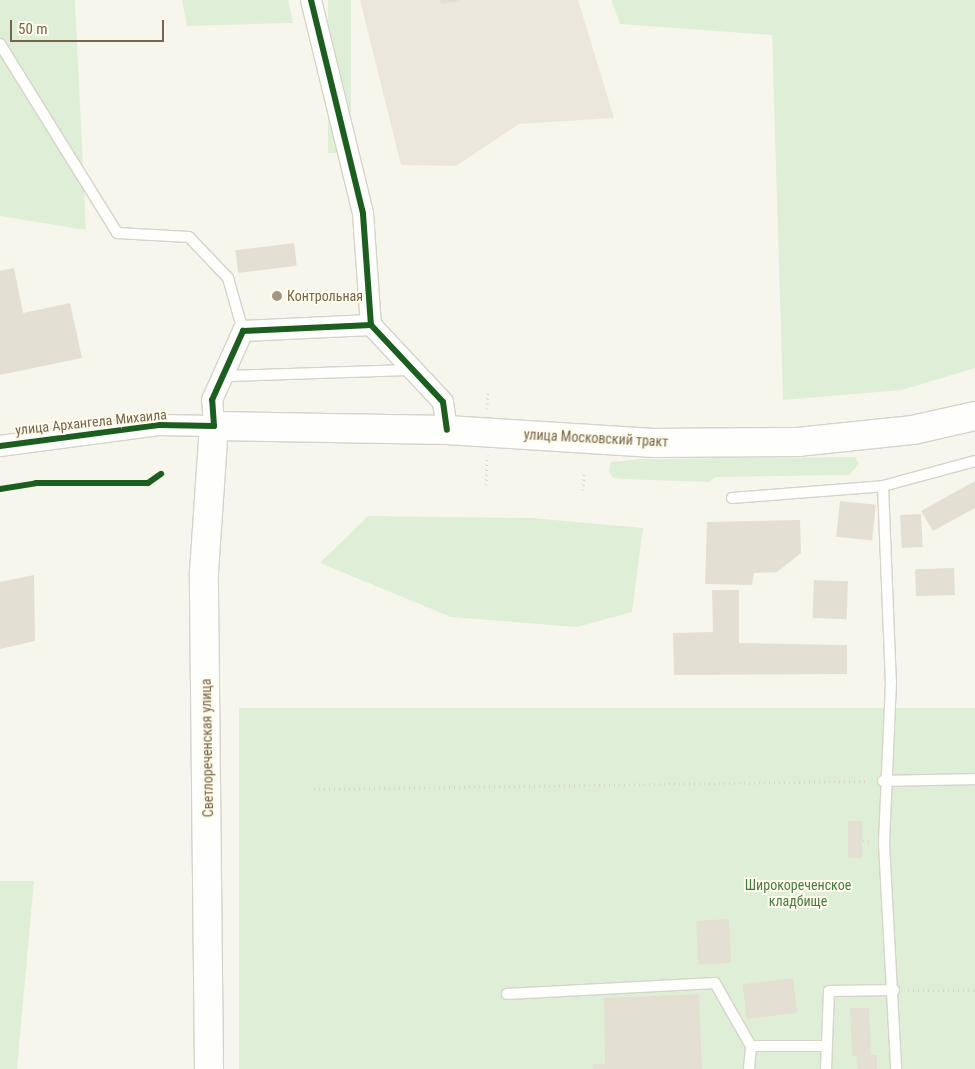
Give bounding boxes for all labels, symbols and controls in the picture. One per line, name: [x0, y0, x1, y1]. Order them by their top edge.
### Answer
scale bar: [12, 10, 166, 42]
text: 50 m: [18, 20, 48, 38]
place label: Контрольная: [287, 288, 363, 304]
marker: Контрольная: [271, 290, 283, 302]
street label: улица Архангела Михаила: [14, 406, 168, 438]
street label: улица Московский тракт: [523, 426, 669, 450]
street label: Светлореченская улица: [197, 679, 217, 817]
park label: Широкореченское кладбище: [745, 877, 851, 910]

